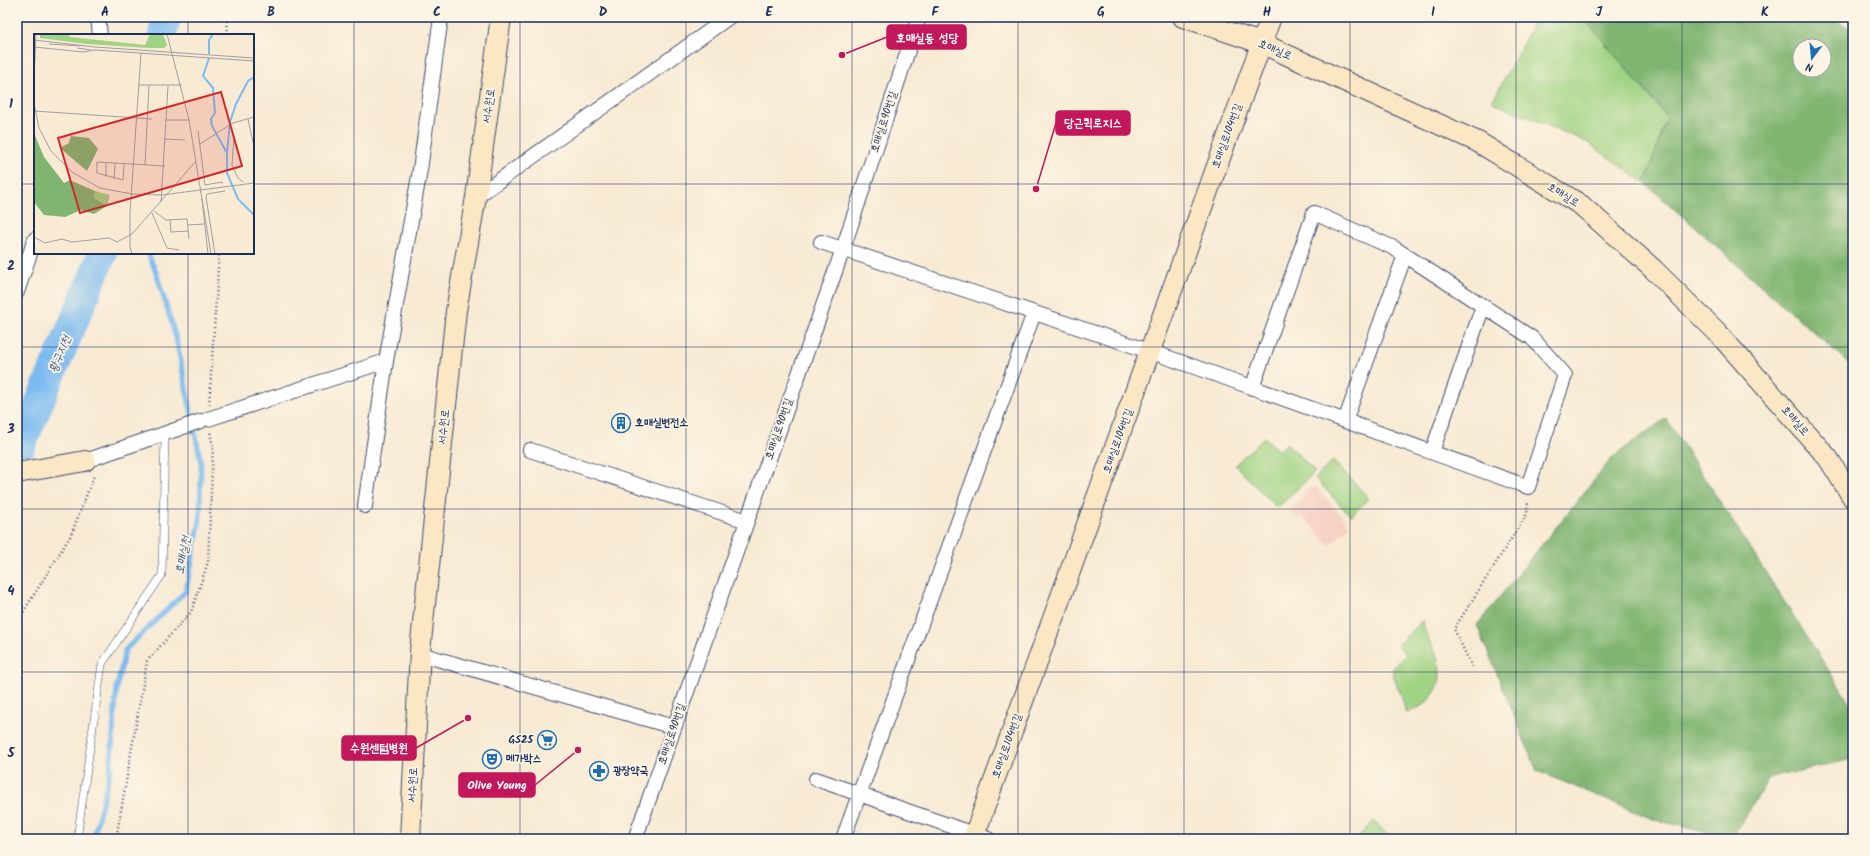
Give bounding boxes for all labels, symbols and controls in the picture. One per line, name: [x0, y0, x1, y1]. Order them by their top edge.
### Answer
text: A: [101, 2, 109, 23]
text: B: [267, 2, 275, 23]
text: C: [433, 2, 441, 23]
text: D: [599, 2, 608, 23]
text: E: [765, 2, 773, 23]
text: F: [931, 2, 939, 23]
text: G: [1097, 2, 1105, 23]
text: H: [1263, 2, 1272, 23]
text: I: [1431, 2, 1435, 23]
text: J: [1596, 2, 1603, 23]
text: K: [1761, 2, 1769, 23]
callout: 호매실동 성당: [887, 25, 966, 49]
text: 호매실동 성당: [896, 29, 959, 48]
inset map: [34, 34, 254, 254]
street label: 호매실로: [1255, 35, 1295, 65]
north arrow: [1792, 38, 1832, 78]
text: N: [1804, 57, 1815, 76]
street label: 서수원로: [478, 87, 500, 125]
street label: 호매실로90번길: [866, 89, 902, 155]
text: 1: [9, 94, 13, 115]
street label: 호매실로104번길: [1207, 101, 1247, 171]
callout: 당근퀵로지스: [1056, 111, 1130, 135]
text: 당근퀵로지스: [1064, 114, 1122, 133]
street label: 호매실로: [1543, 178, 1583, 212]
text: 2: [7, 256, 15, 277]
water label: 황구지천: [44, 331, 77, 375]
street label: 호매실로90번길: [760, 396, 798, 462]
street label: 호매실로: [1777, 402, 1814, 440]
street label: 호매실로104번길: [1098, 406, 1138, 476]
street label: 서수원로: [433, 408, 455, 446]
building icon: 호매실변전소: [610, 412, 632, 434]
place label: 호매실변전소: [635, 414, 688, 432]
text: 3: [6, 419, 15, 440]
water label: 호매실천: [170, 533, 196, 576]
text: 4: [7, 581, 15, 602]
street label: 호매실로90번길: [653, 701, 691, 767]
street label: 호매실로104번길: [987, 711, 1027, 781]
supermarket icon: GS25: [536, 729, 558, 751]
place label: GS25: [508, 731, 534, 749]
callout: 수원센텀병원: [342, 736, 416, 760]
text: 수원센텀병원: [350, 739, 408, 758]
text: 5: [7, 743, 16, 764]
theatre icon: 메가박스: [481, 748, 503, 770]
place label: 메가박스: [506, 750, 542, 768]
pharmacy icon: 광장약국: [588, 760, 610, 782]
place label: 광장약국: [613, 762, 649, 780]
street label: 서수원로: [403, 767, 423, 803]
callout: Olive Young: [459, 773, 535, 797]
text: Olive Young: [467, 776, 527, 795]

